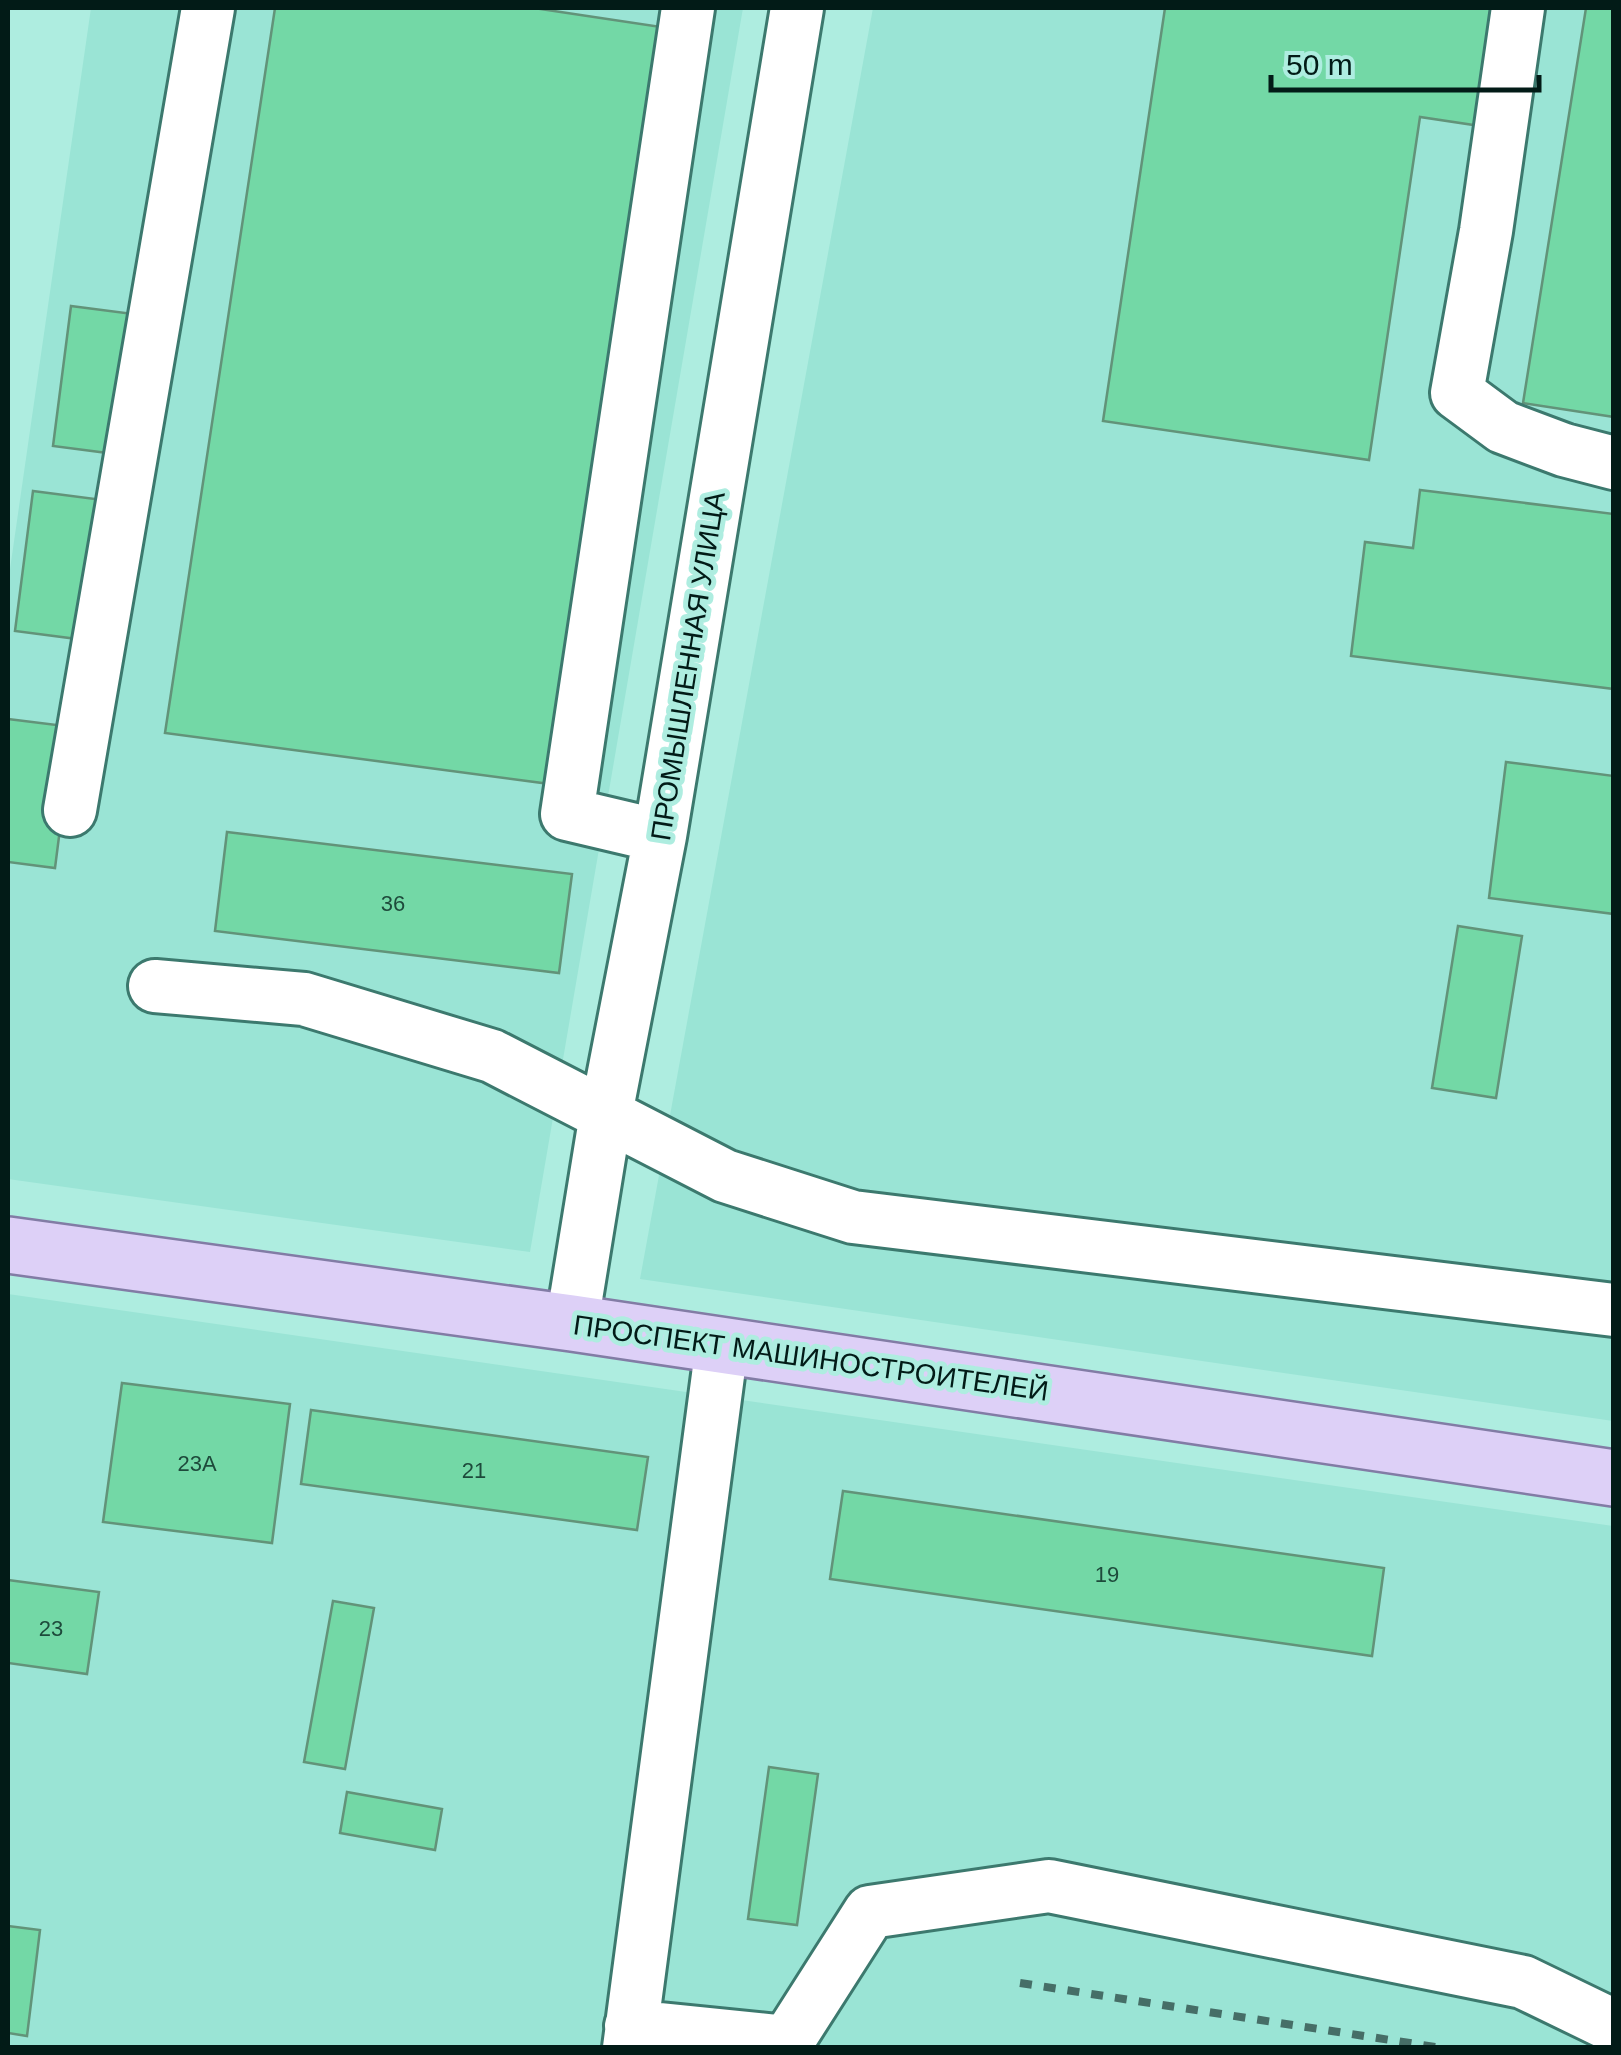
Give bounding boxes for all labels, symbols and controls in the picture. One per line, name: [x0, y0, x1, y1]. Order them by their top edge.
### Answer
scale bar: [1271, 30, 1538, 92]
text: 50 m: [1286, 48, 1353, 81]
street label: ПРОМЫШЛЕННАЯ УЛИЦА: [645, 489, 731, 843]
house number: 36: [381, 891, 405, 916]
street label: ПРОСПЕКТ МАШИНОСТРОИТЕЛЕЙ: [572, 1309, 1050, 1407]
house number: 23А: [177, 1451, 217, 1476]
house number: 21: [462, 1458, 486, 1483]
house number: 19: [1095, 1562, 1119, 1587]
house number: 23: [39, 1616, 63, 1641]

